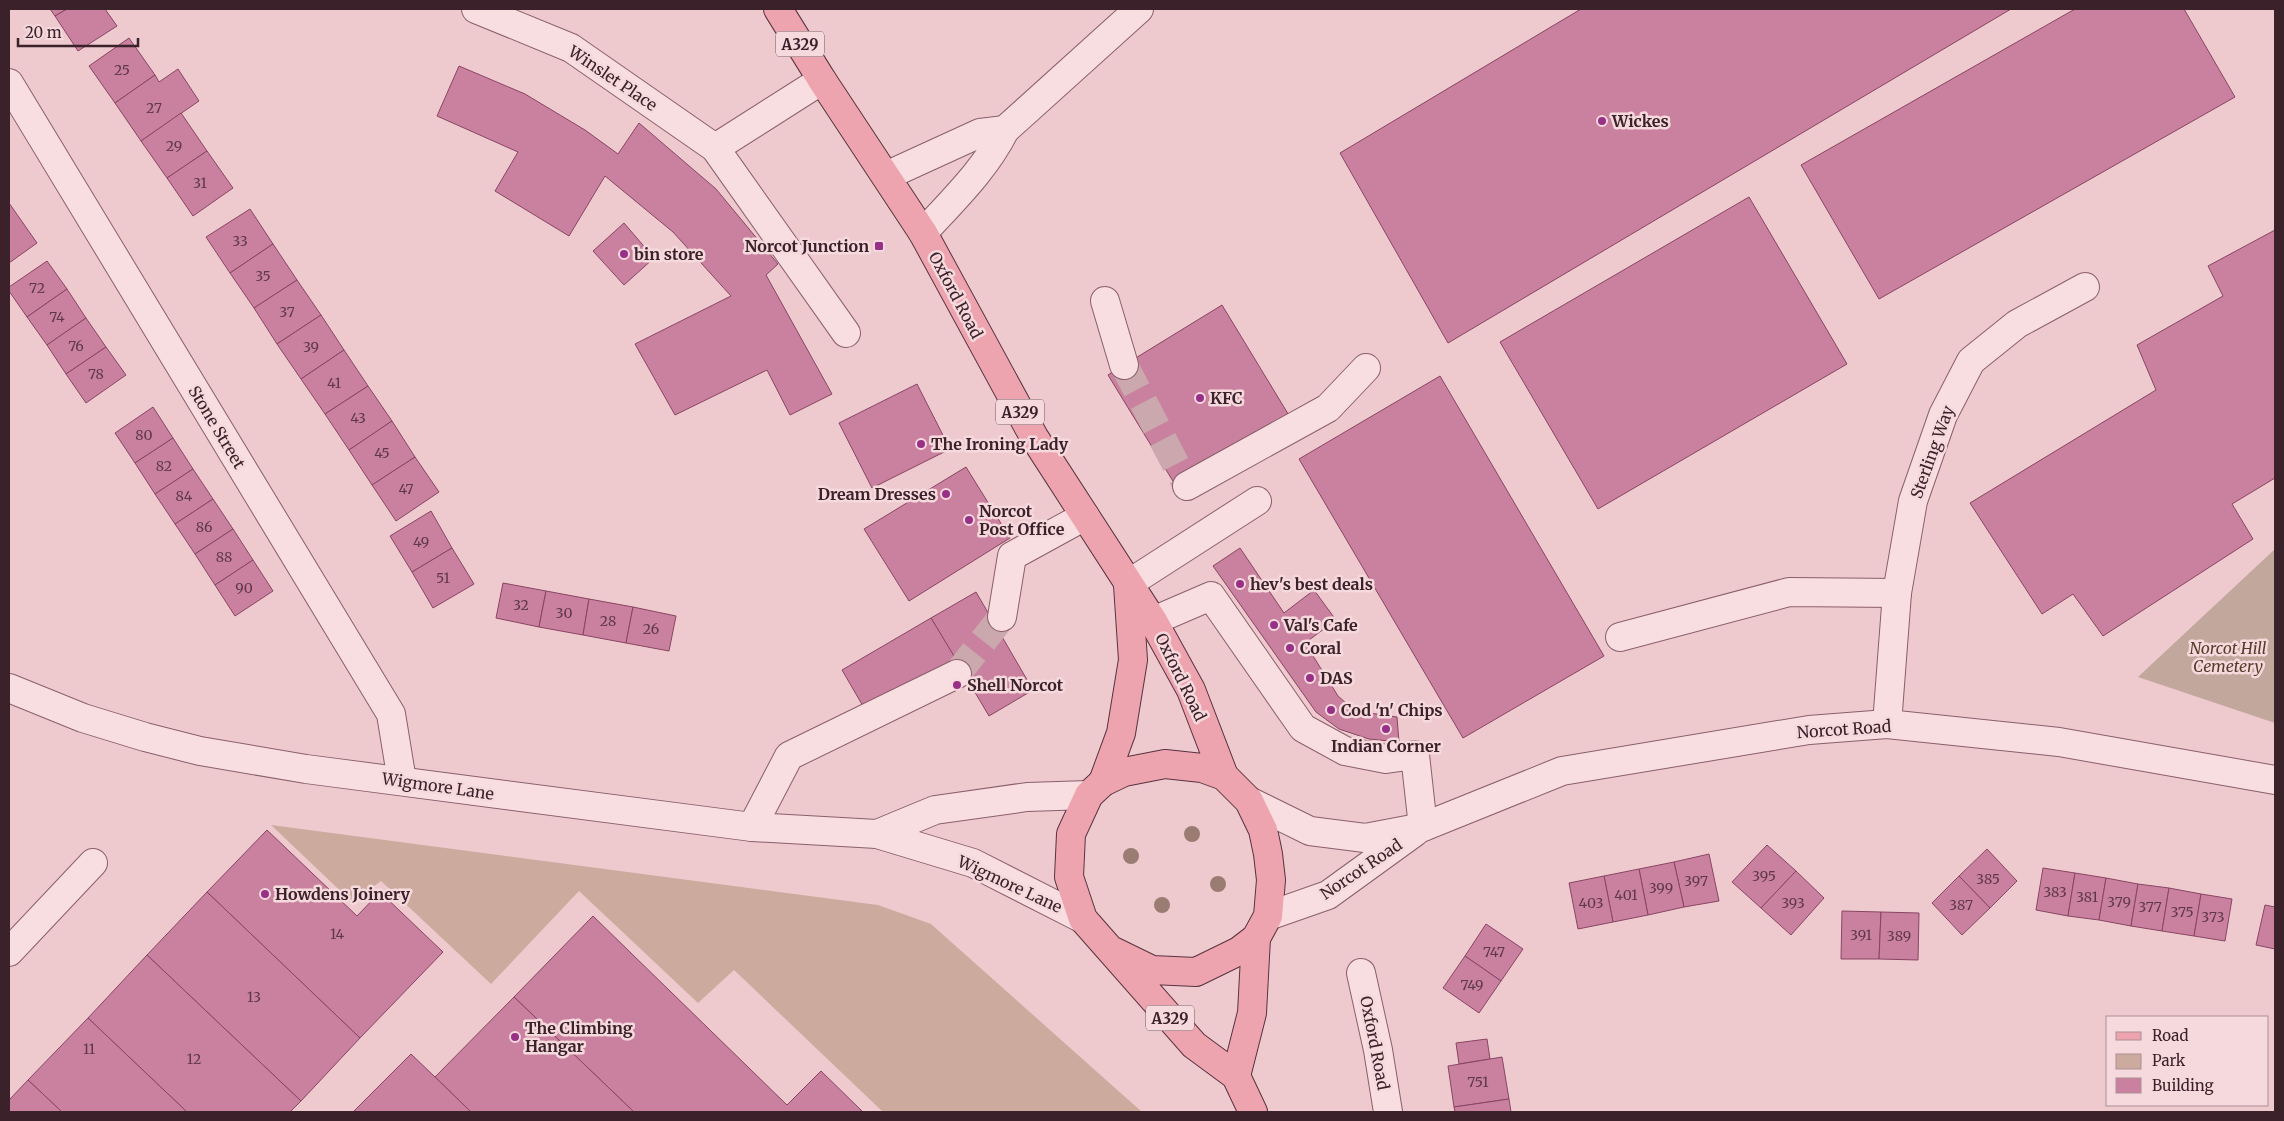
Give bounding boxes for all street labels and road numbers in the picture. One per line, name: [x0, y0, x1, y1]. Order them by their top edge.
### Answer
road number: A329: [776, 32, 824, 56]
street label: Winslet Place: [564, 40, 661, 115]
street label: Oxford Road: [925, 248, 987, 342]
street label: Stone Street: [184, 382, 250, 473]
road number: A329: [996, 400, 1044, 424]
street label: Sterling Way: [1906, 402, 1958, 501]
street label: Oxford Road: [1151, 630, 1211, 725]
street label: Norcot Road: [1796, 716, 1892, 742]
street label: Wigmore Lane: [380, 768, 495, 804]
street label: Norcot Road: [1316, 834, 1406, 904]
street label: Wigmore Lane: [954, 851, 1065, 917]
street label: Oxford Road: [1356, 994, 1394, 1092]
road number: A329: [1146, 1006, 1194, 1030]

